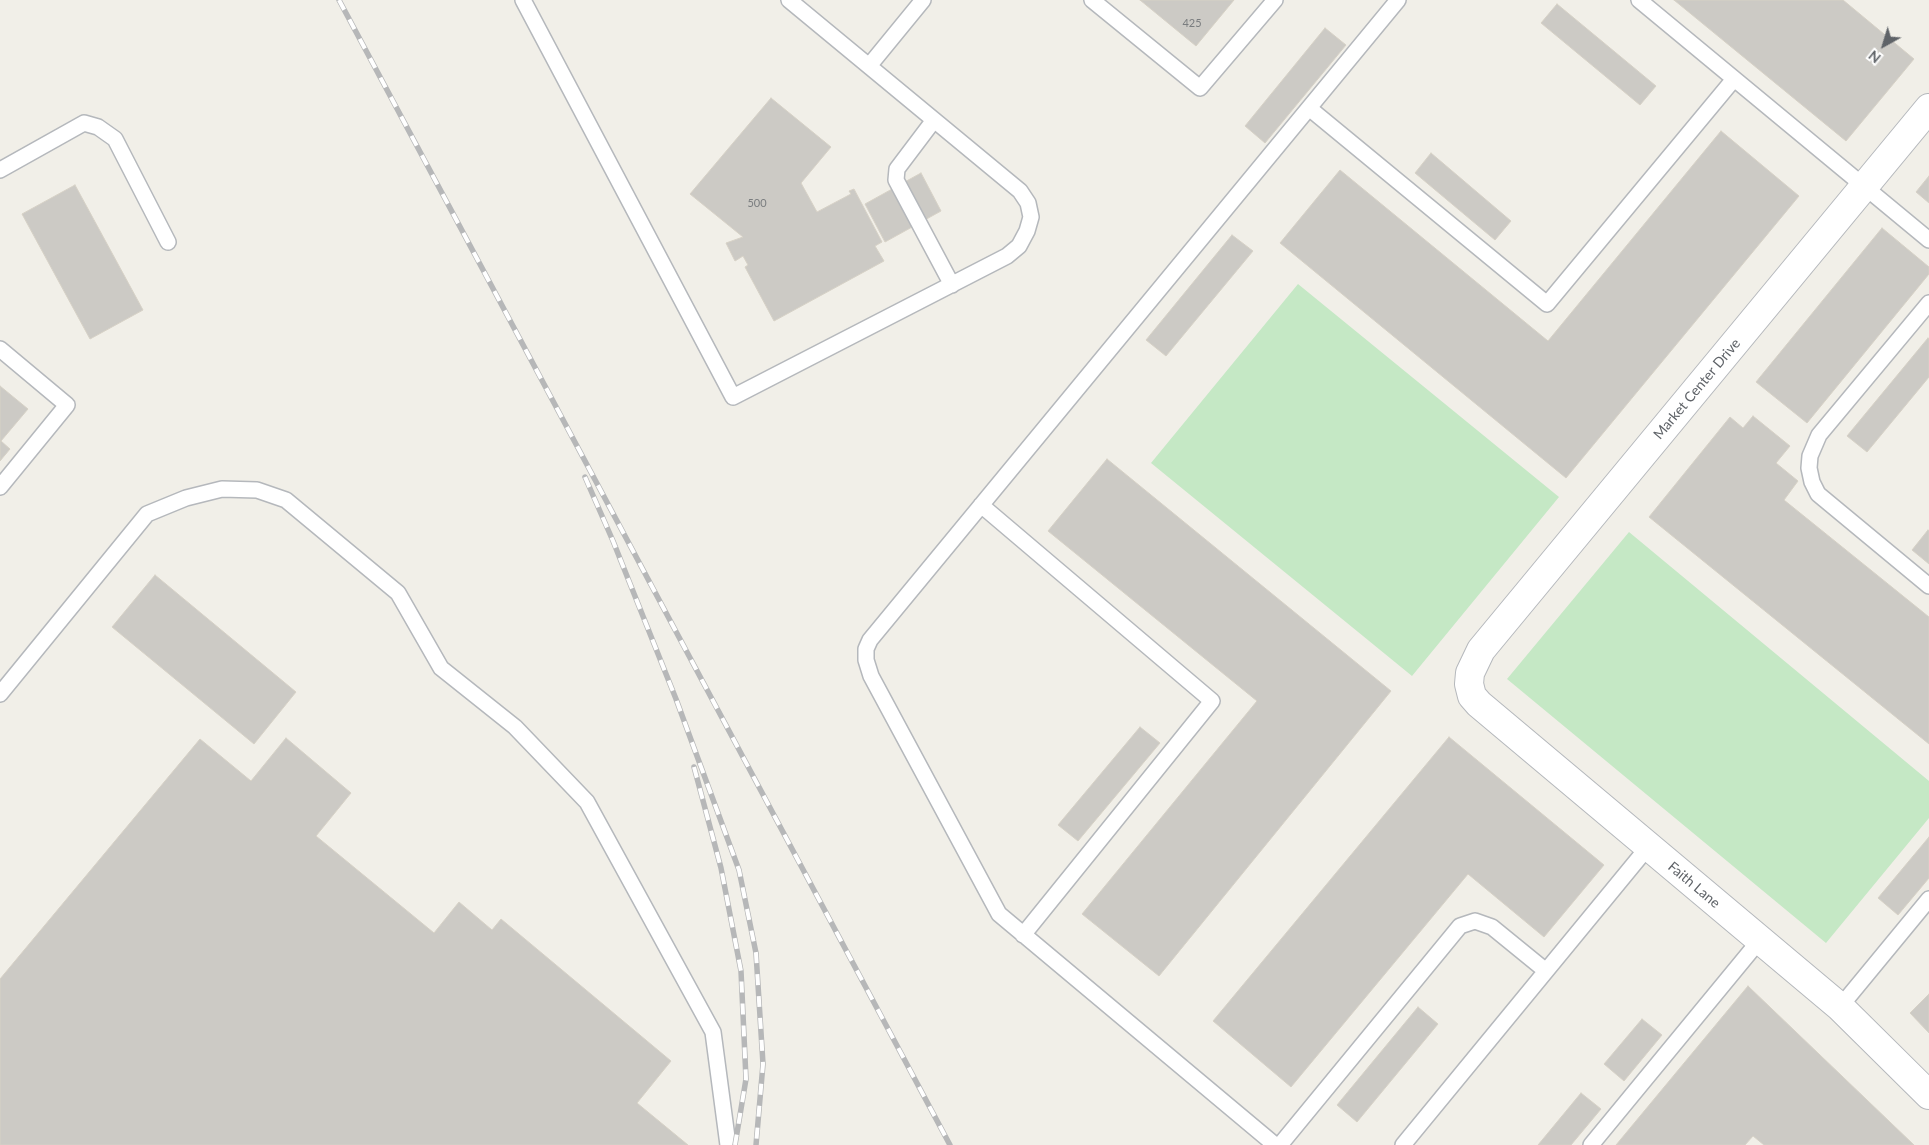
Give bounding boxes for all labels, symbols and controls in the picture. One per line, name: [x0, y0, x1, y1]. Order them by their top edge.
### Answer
house number: 425: [1182, 16, 1202, 30]
north arrow: [1859, 20, 1909, 70]
text: N: [1865, 47, 1884, 67]
house number: 500: [747, 196, 767, 210]
street label: Market Center Drive: [1650, 335, 1744, 443]
street label: Faith Lane: [1664, 858, 1724, 912]

